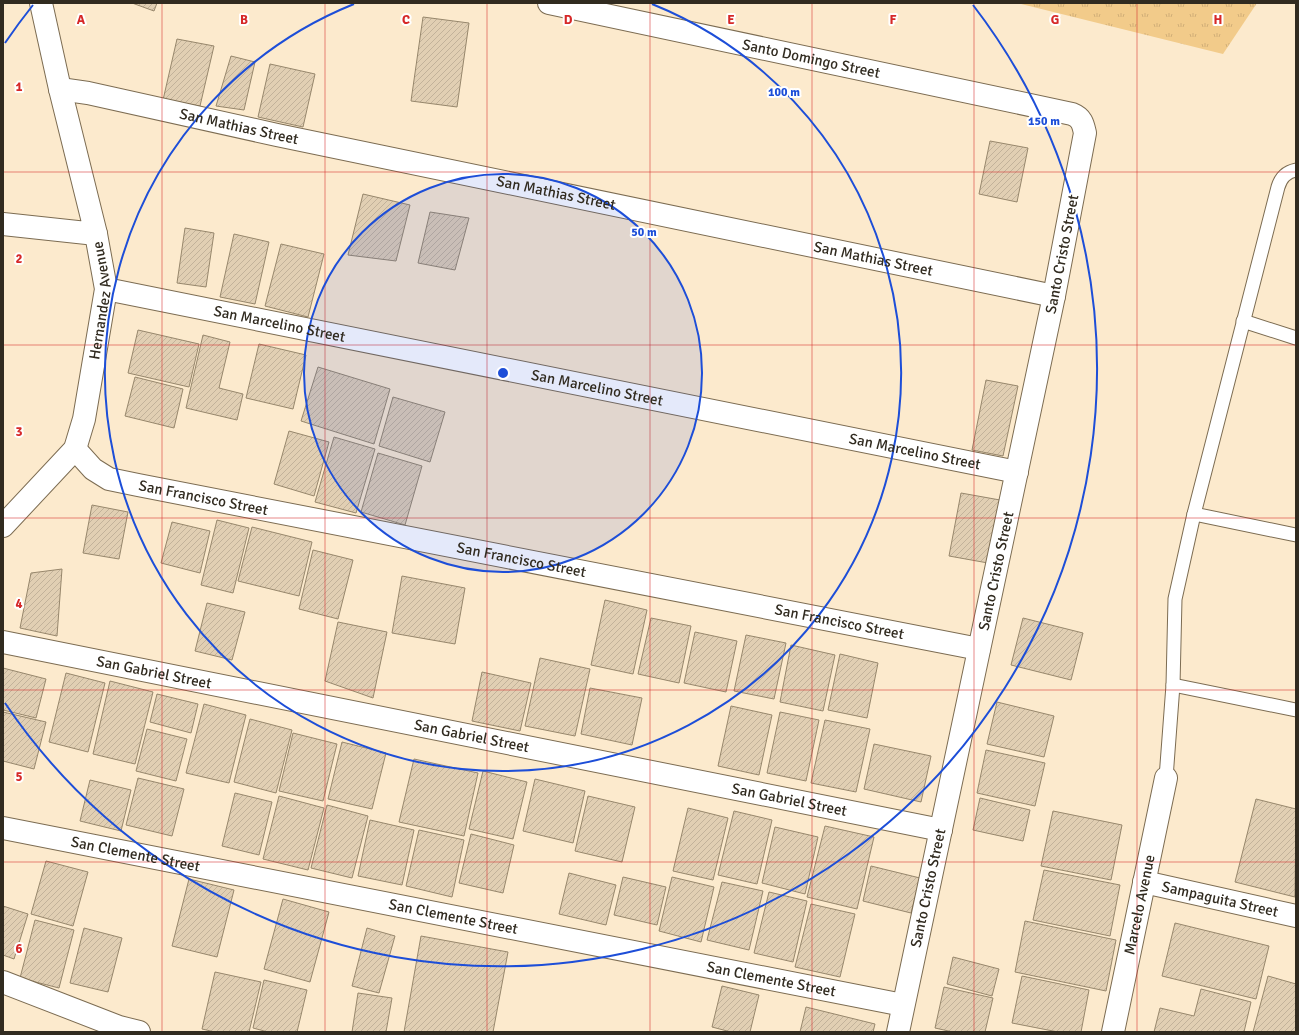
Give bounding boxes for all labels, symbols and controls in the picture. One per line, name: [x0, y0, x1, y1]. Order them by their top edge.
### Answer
text: A: [77, 12, 86, 28]
text: B: [240, 12, 248, 28]
text: C: [402, 12, 410, 28]
text: D: [564, 12, 573, 28]
text: E: [727, 12, 735, 28]
text: F: [890, 12, 897, 28]
text: G: [1051, 12, 1059, 28]
text: H: [1214, 12, 1222, 28]
street label: Santo Domingo Street: [741, 35, 882, 82]
text: 1: [15, 79, 23, 95]
text: 100 m: [768, 85, 800, 100]
street label: San Mathias Street: [178, 105, 300, 148]
text: 150 m: [1028, 114, 1060, 129]
street label: San Mathias Street: [495, 172, 617, 214]
street label: Santo Cristo Street: [1042, 193, 1082, 315]
text: 50 m: [631, 225, 657, 240]
street label: San Mathias Street: [812, 237, 935, 280]
street label: Hernandez Avenue: [85, 240, 115, 361]
text: 2: [15, 251, 23, 267]
street label: San Marcelino Street: [212, 302, 347, 346]
centre of rings: [496, 366, 510, 380]
street label: San Marcelino Street: [530, 366, 665, 410]
text: 3: [15, 424, 23, 440]
street label: San Marcelino Street: [847, 429, 982, 473]
street label: San Francisco Street: [137, 476, 270, 519]
street label: Santo Cristo Street: [975, 510, 1017, 632]
street label: San Francisco Street: [455, 538, 588, 581]
text: 4: [15, 596, 23, 612]
street label: San Francisco Street: [773, 600, 906, 643]
street label: San Gabriel Street: [95, 652, 213, 693]
street label: San Gabriel Street: [413, 716, 531, 756]
text: 5: [15, 769, 23, 785]
street label: San Gabriel Street: [730, 779, 848, 820]
street label: Santo Cristo Street: [907, 827, 949, 949]
street label: San Clemente Street: [69, 833, 201, 876]
street label: Marcelo Avenue: [1120, 853, 1159, 956]
street label: Sampaguita Street: [1160, 877, 1280, 921]
street label: San Clemente Street: [387, 895, 519, 938]
text: 6: [15, 941, 23, 957]
street label: San Clemente Street: [705, 958, 837, 1001]

